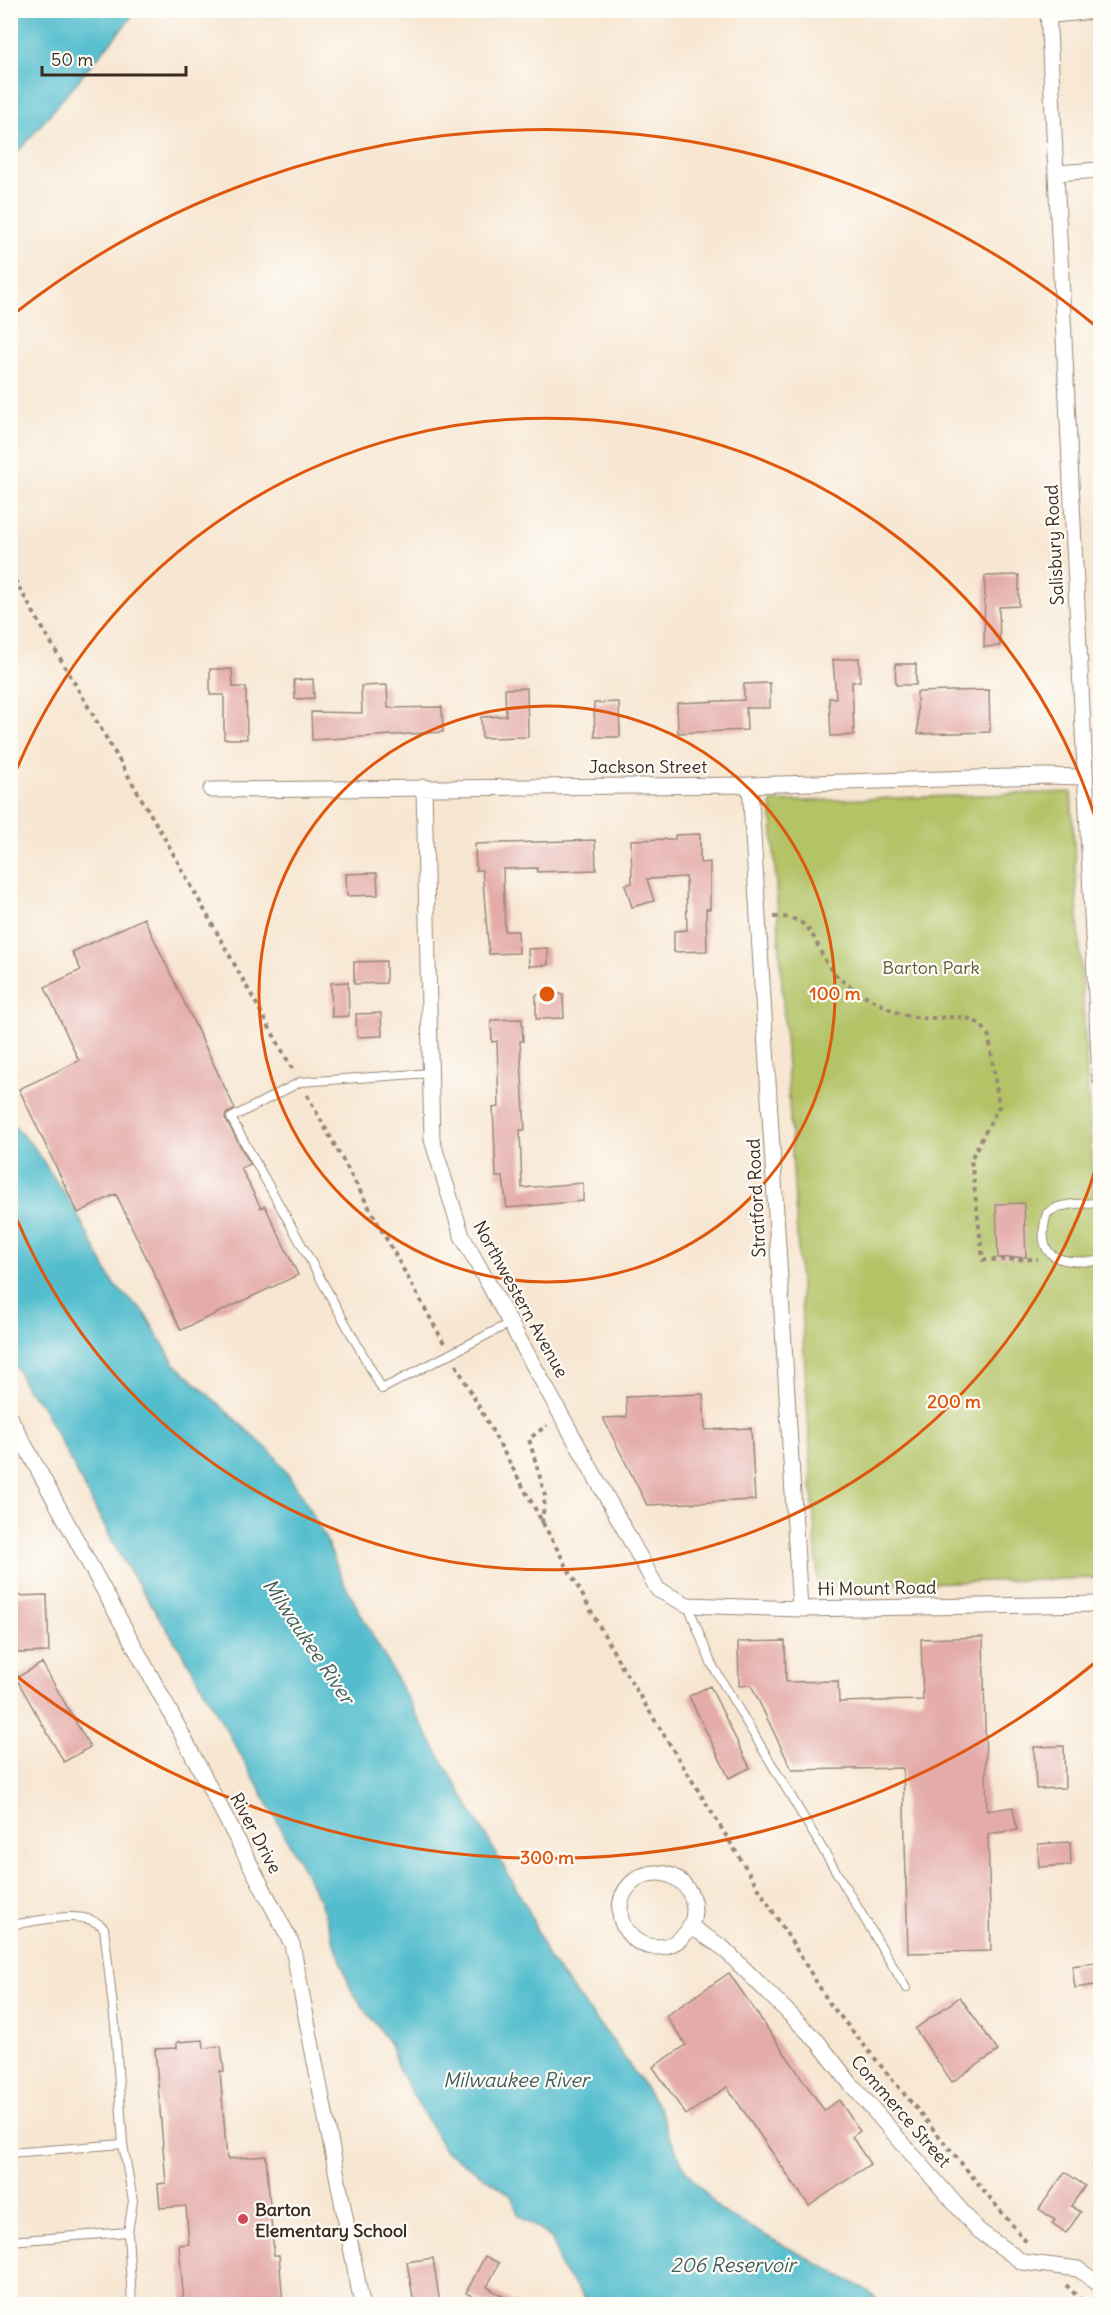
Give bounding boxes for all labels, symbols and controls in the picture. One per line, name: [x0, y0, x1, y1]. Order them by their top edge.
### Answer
scale bar: [42, 39, 186, 77]
text: 50 m: [51, 48, 93, 71]
street label: Salisbury Road: [1039, 484, 1069, 606]
street label: Jackson Street: [589, 755, 707, 778]
park label: Barton Park: [882, 956, 980, 979]
text: 100 m: [810, 982, 861, 1005]
centre of rings: [537, 984, 557, 1004]
street label: Stratford Road: [741, 1137, 771, 1258]
street label: Northwestern Avenue: [468, 1216, 574, 1382]
text: 200 m: [927, 1390, 981, 1413]
water label: Milwaukee River: [258, 1573, 362, 1711]
street label: Hi Mount Road: [817, 1575, 937, 1601]
street label: River Drive: [225, 1789, 287, 1877]
text: 300 m: [520, 1846, 574, 1869]
street label: Commerce Street: [846, 2050, 956, 2172]
water label: Milwaukee River: [443, 2067, 592, 2092]
place label: Barton Elementary School: [255, 2198, 407, 2242]
marker: Barton Elementary School: [236, 2212, 250, 2226]
water label: 206 Reservoir: [670, 2252, 798, 2277]

